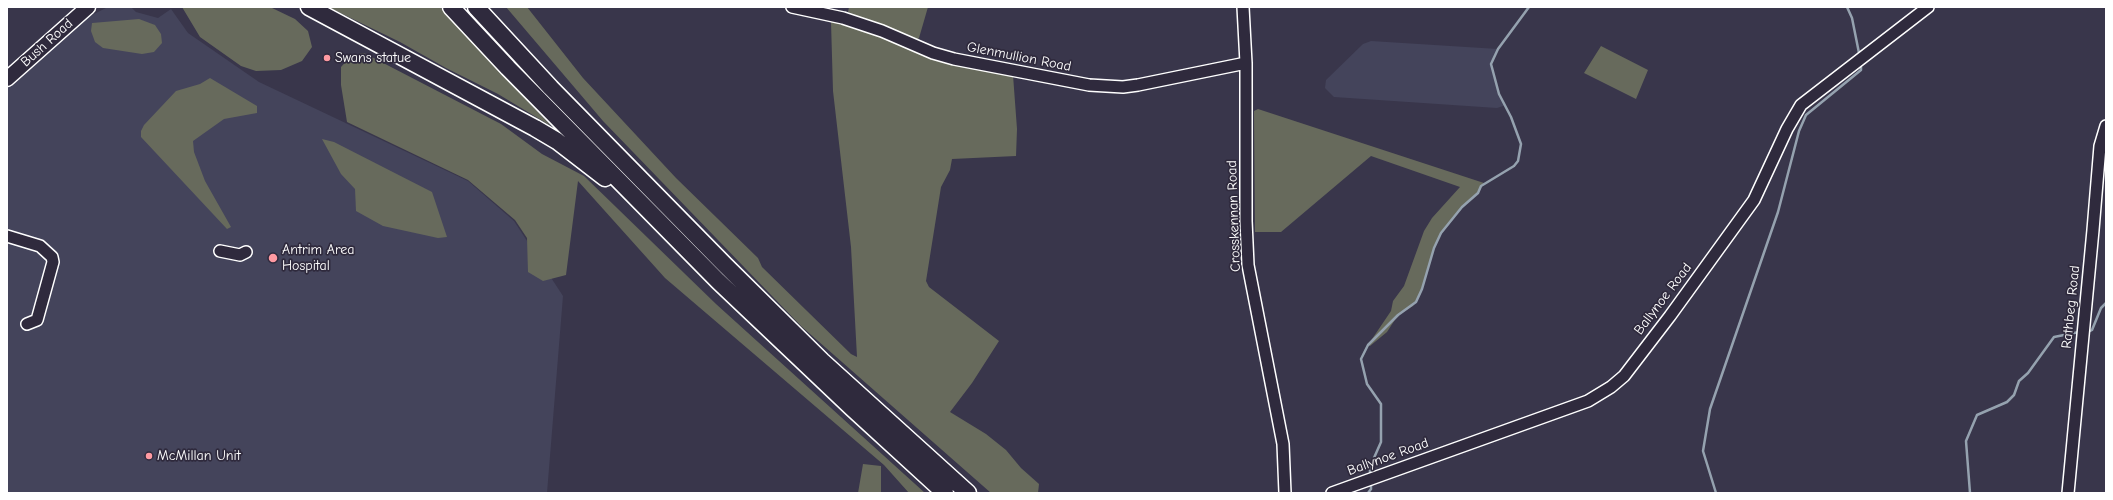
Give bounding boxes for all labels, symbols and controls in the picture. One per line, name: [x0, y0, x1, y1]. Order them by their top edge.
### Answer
street label: Bush Road: [18, 15, 76, 71]
street label: Glenmullion Road: [965, 39, 1073, 75]
place label: Swans statue: [335, 50, 411, 66]
marker: Swans statue: [322, 53, 332, 63]
street label: Crosskennan Road: [1224, 160, 1244, 272]
place label: Antrim Area Hospital: [282, 242, 355, 274]
marker: Antrim Area Hospital: [267, 252, 279, 264]
street label: Ballynoe Road: [1631, 260, 1695, 338]
street label: Rathbeg Road: [2058, 264, 2084, 350]
street label: Ballynoe Road: [1345, 435, 1431, 479]
place label: McMillan Unit: [157, 448, 241, 464]
marker: McMillan Unit: [144, 451, 154, 461]

